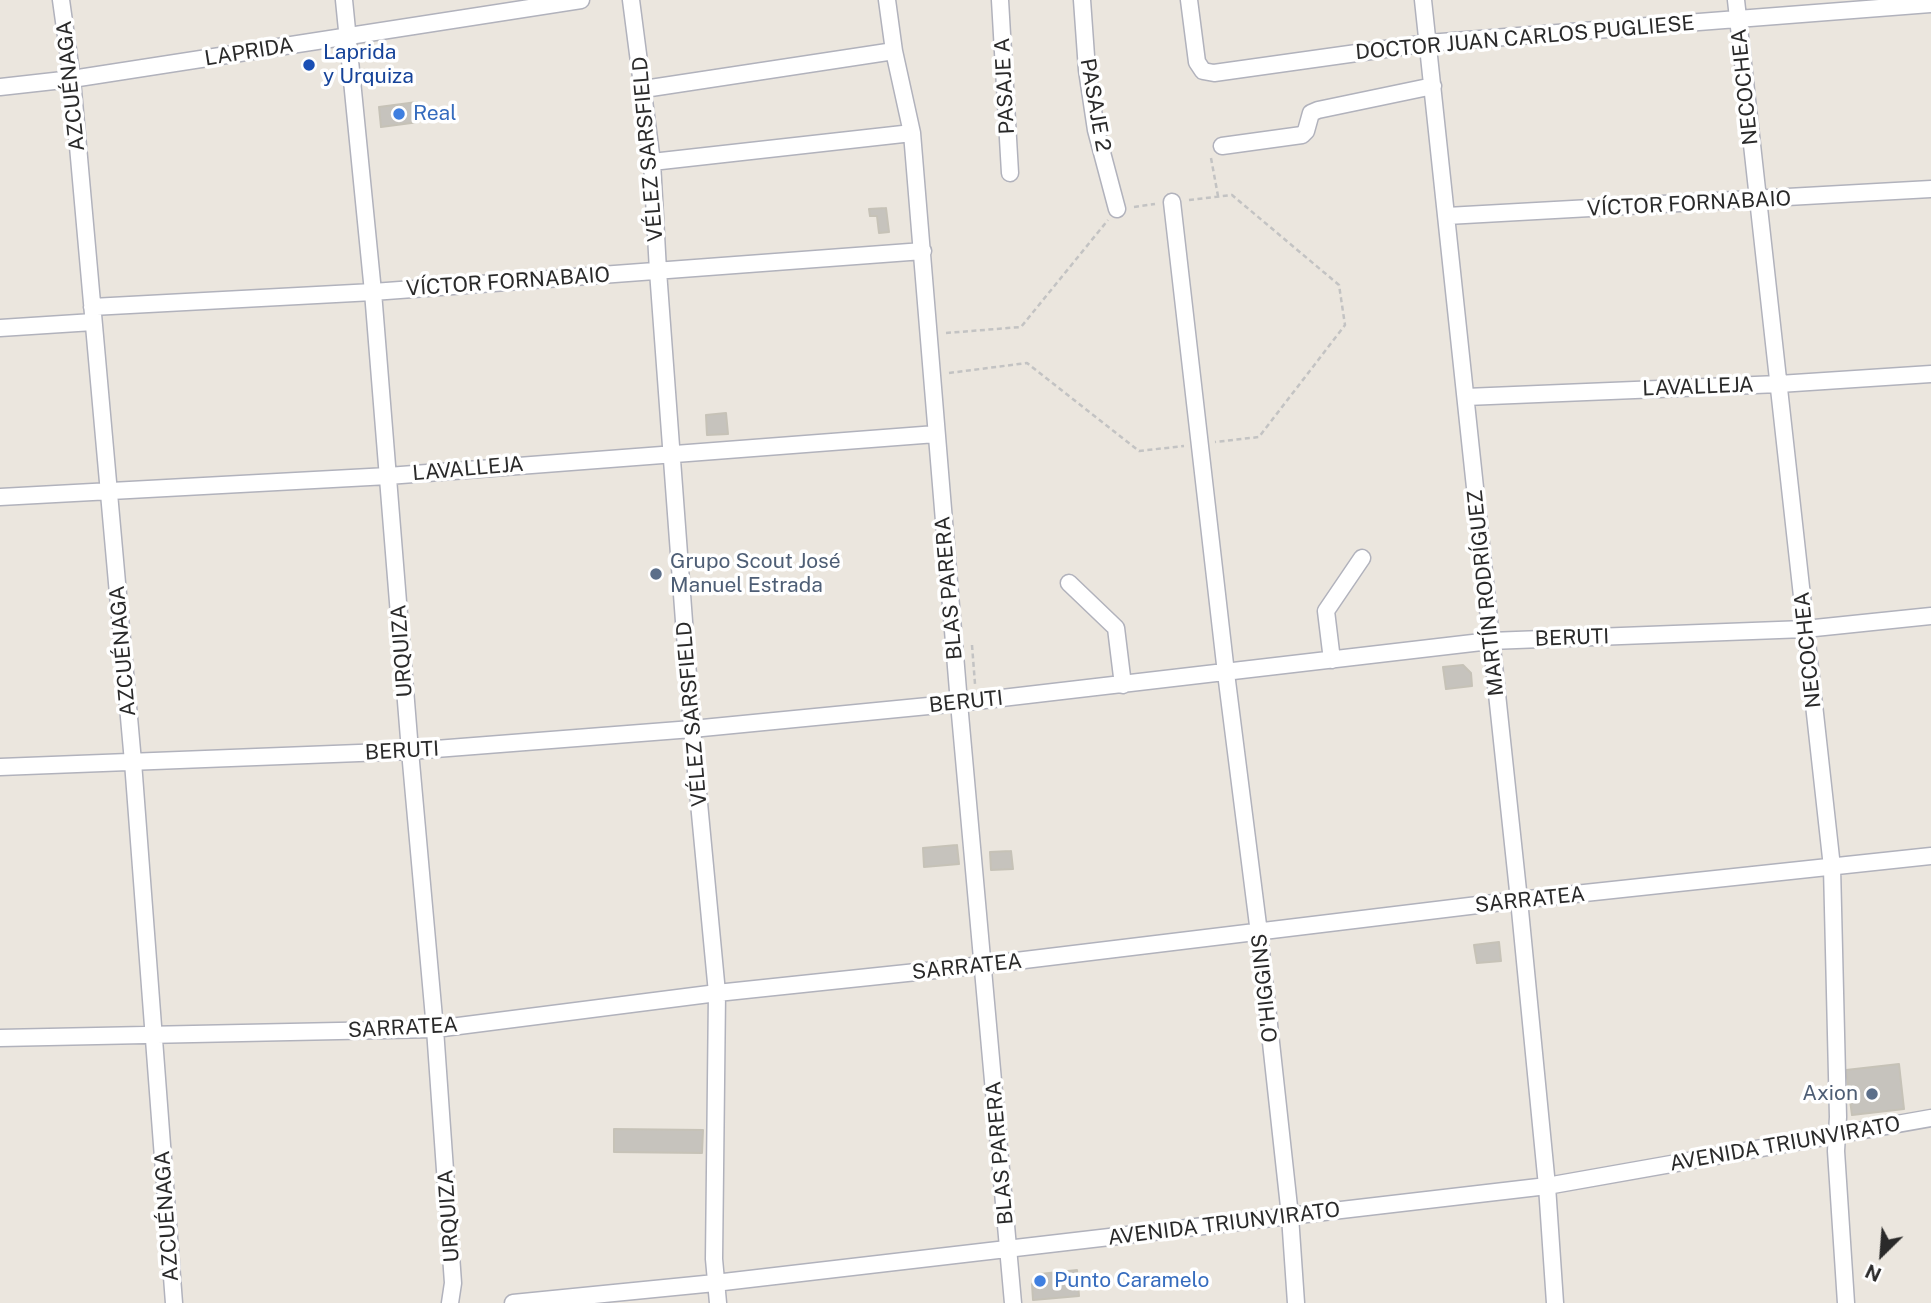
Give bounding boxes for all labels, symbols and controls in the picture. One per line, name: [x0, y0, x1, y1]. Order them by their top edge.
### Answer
street label: DOCTOR JUAN CARLOS PUGLIESE: [1354, 11, 1696, 65]
street label: AZCUÉNAGA: [52, 19, 90, 153]
street label: NECOCHEA: [1726, 28, 1764, 146]
street label: LAPRIDA: [203, 33, 295, 71]
street label: PASAJE A: [990, 37, 1020, 135]
place label: Laprida y Urquiza: [323, 40, 414, 90]
street label: VÉLEZ SARSFIELD: [627, 55, 669, 243]
street label: PASAJE 2: [1074, 56, 1116, 154]
marker: Laprida y Urquiza: [301, 57, 317, 73]
place label: Real: [413, 101, 457, 127]
marker: Real: [391, 106, 407, 122]
street label: VÍCTOR FORNABAIO: [1586, 186, 1792, 222]
street label: VÍCTOR FORNABAIO: [405, 262, 611, 302]
street label: LAVALLEJA: [1642, 372, 1754, 402]
street label: LAVALLEJA: [411, 452, 525, 486]
street label: MARTÍN RODRÍGUEZ: [1463, 489, 1509, 697]
street label: BLAS PARERA: [930, 515, 968, 661]
place label: Grupo Scout José Manuel Estrada: [670, 549, 841, 599]
marker: Grupo Scout José Manuel Estrada: [648, 566, 664, 582]
street label: AZCUÉNAGA: [105, 585, 141, 717]
street label: NECOCHEA: [1789, 591, 1827, 709]
street label: URQUIZA: [386, 604, 418, 698]
street label: VÉLEZ SARSFIELD: [671, 620, 713, 808]
street label: BERUTI: [1534, 624, 1610, 652]
street label: BERUTI: [928, 686, 1004, 718]
street label: BERUTI: [364, 736, 440, 766]
street label: SARRATEA: [1474, 882, 1586, 918]
street label: O'HIGGINS: [1247, 932, 1283, 1044]
street label: SARRATEA: [911, 949, 1023, 985]
street label: SARRATEA: [347, 1013, 459, 1043]
street label: BLAS PARERA: [981, 1080, 1019, 1226]
place label: Axion: [1802, 1081, 1858, 1107]
marker: Axion: [1864, 1086, 1880, 1102]
street label: AVENIDA TRIUNVIRATO: [1668, 1111, 1902, 1177]
street label: AZCUÉNAGA: [150, 1150, 184, 1282]
street label: URQUIZA: [433, 1169, 465, 1263]
street label: AVENIDA TRIUNVIRATO: [1106, 1197, 1342, 1251]
north arrow: [1847, 1219, 1917, 1289]
text: N: [1862, 1260, 1885, 1286]
place label: Punto Caramelo: [1054, 1268, 1209, 1294]
marker: Punto Caramelo: [1032, 1273, 1048, 1289]

